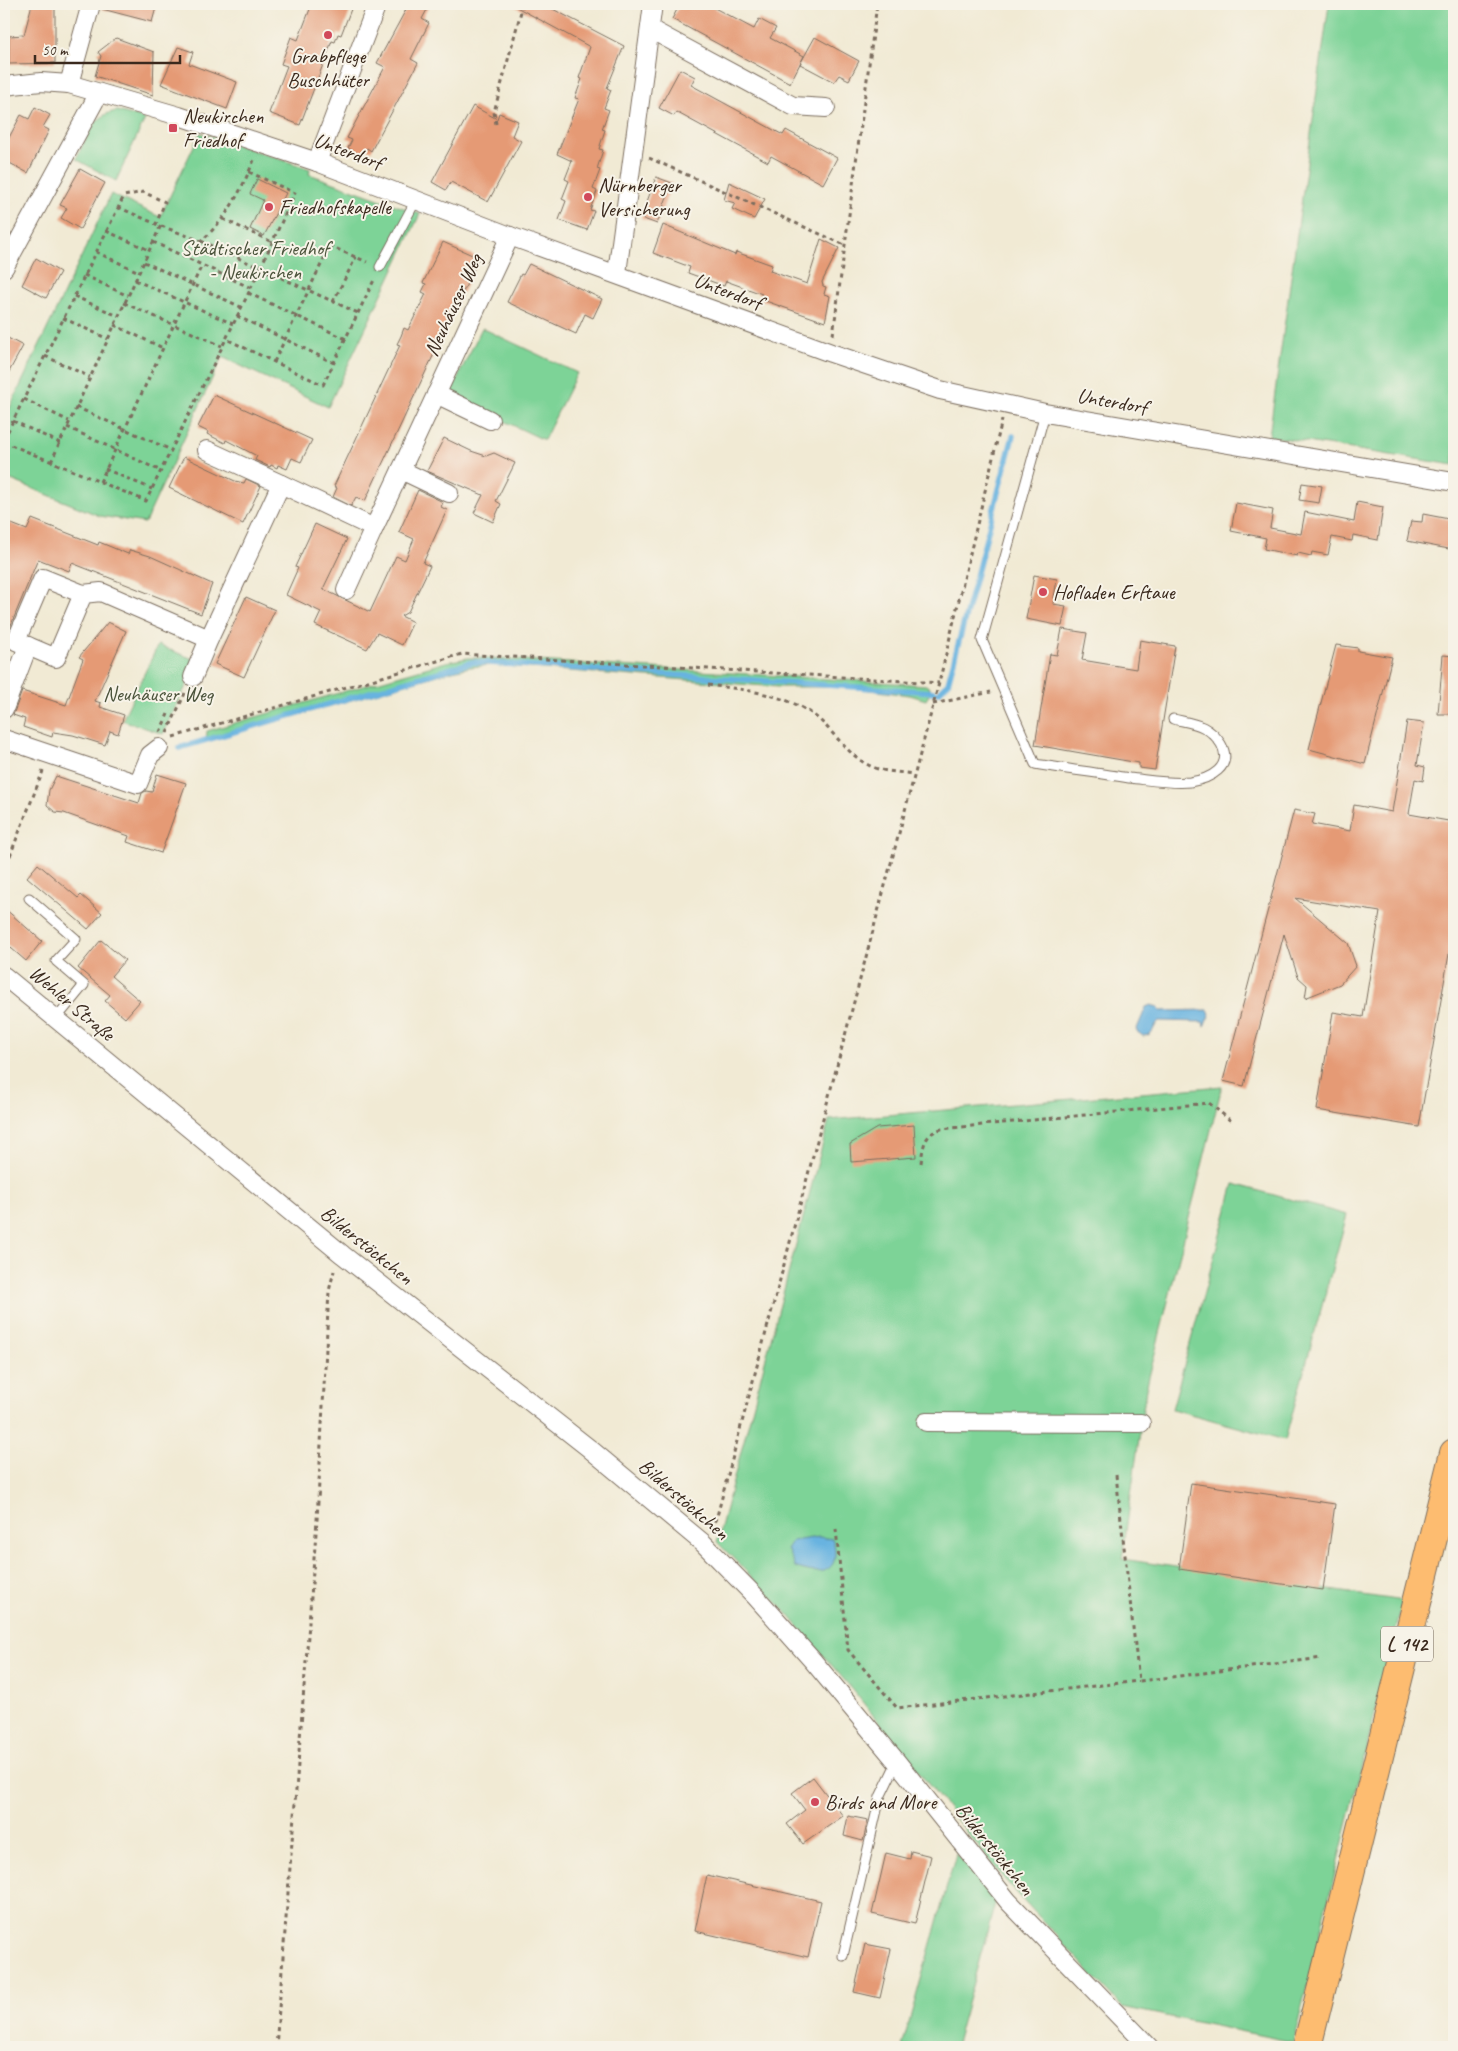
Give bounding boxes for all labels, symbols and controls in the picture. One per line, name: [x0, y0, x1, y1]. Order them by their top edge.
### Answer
marker: Grabpflege Buschhüter: [322, 29, 334, 41]
scale bar: [35, 32, 180, 64]
text: 50 m: [42, 41, 69, 60]
place label: Grabpflege Buschhüter: [287, 43, 370, 93]
place label: Neukirchen Friedhof: [183, 103, 264, 153]
marker: Neukirchen Friedhof: [167, 122, 179, 134]
street label: Unterdorf: [311, 127, 390, 177]
place label: Nürnberger Versicherung: [598, 172, 691, 222]
marker: Nürnberger Versicherung: [582, 191, 594, 203]
place label: Friedhofskapelle: [279, 194, 392, 220]
marker: Friedhofskapelle: [263, 201, 275, 213]
park label: Städtischer Friedhof - Neukirchen: [181, 235, 334, 285]
street label: Neuhäuser Weg: [418, 248, 489, 360]
street label: Unterdorf: [691, 267, 770, 317]
street label: Unterdorf: [1075, 382, 1154, 421]
place label: Hofladen Erftaue: [1053, 579, 1176, 605]
marker: Hofladen Erftaue: [1037, 586, 1049, 598]
park label: Neuhäuser Weg: [103, 681, 215, 707]
street label: Wehler Straße: [24, 960, 122, 1048]
street label: Bilderstöckchen: [315, 1200, 419, 1291]
street label: Bilderstöckchen: [633, 1453, 735, 1546]
road number: L 142: [1381, 1626, 1433, 1662]
place label: Birds and More: [825, 1789, 938, 1815]
marker: Birds and More: [809, 1796, 821, 1808]
street label: Bilderstöckchen: [950, 1797, 1041, 1901]

